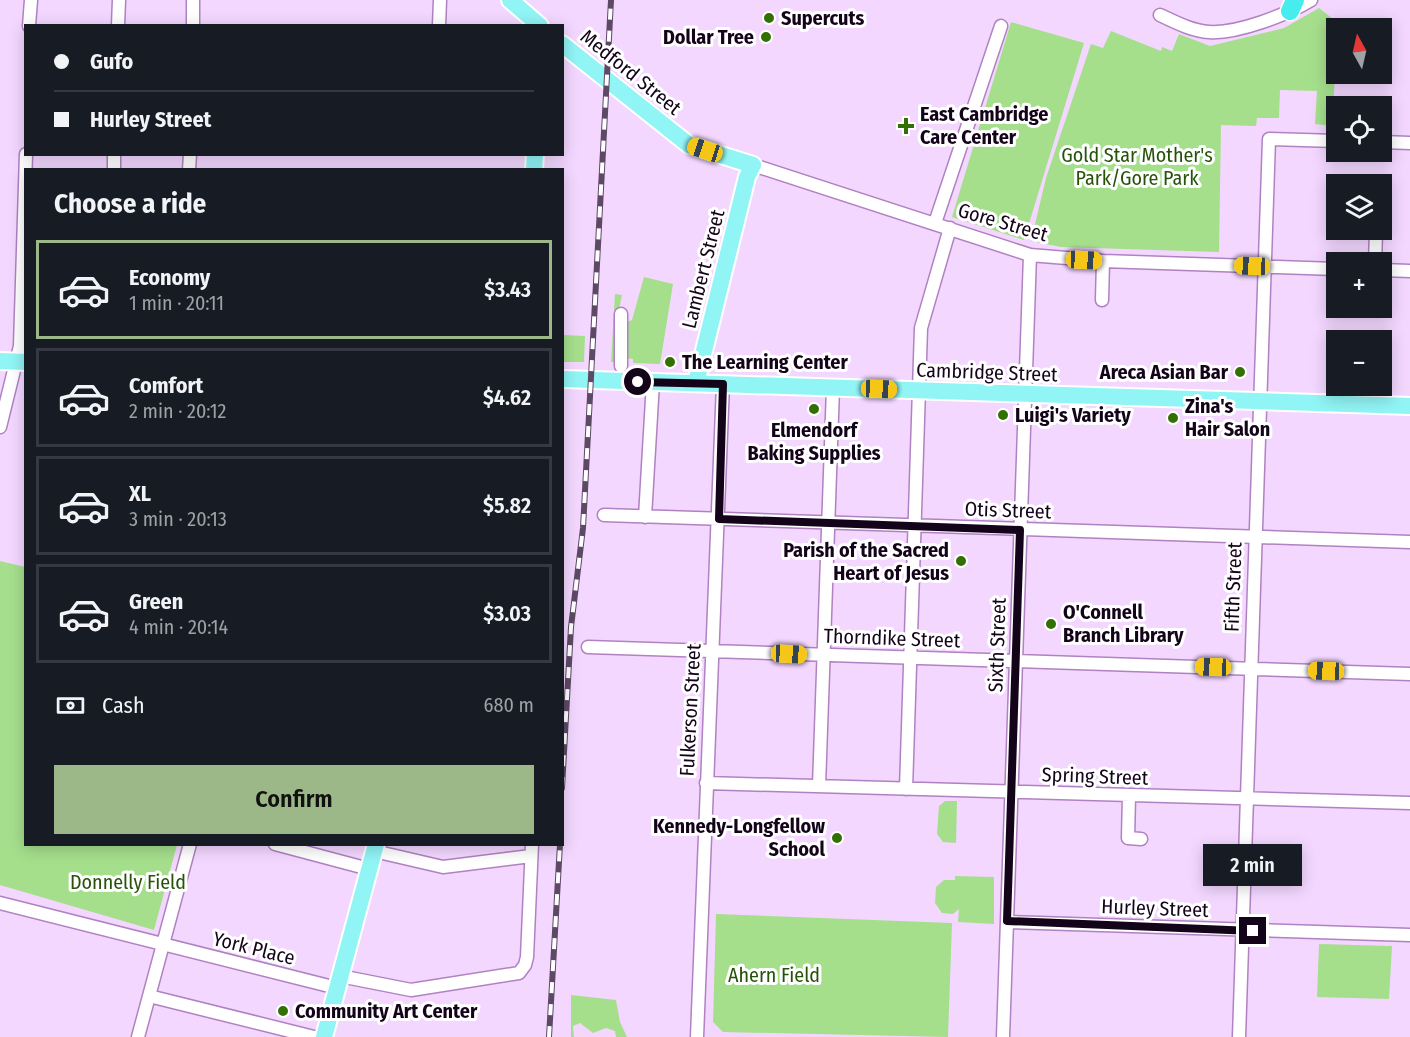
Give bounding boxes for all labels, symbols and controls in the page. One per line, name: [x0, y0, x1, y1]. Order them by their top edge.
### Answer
place label: Supercuts: [781, 6, 864, 30]
marker: Supercuts: [762, 11, 776, 25]
north arrow: [1326, 18, 1392, 84]
map controls: [1326, 18, 1392, 396]
street label: Medford Street: [576, 24, 686, 120]
place label: Dollar Tree: [663, 25, 754, 49]
marker: Dollar Tree: [759, 30, 773, 44]
text: Gufo: [90, 48, 133, 75]
button: locate: [1326, 96, 1392, 162]
place label: East Cambridge Care Center: [920, 102, 1048, 149]
text: Hurley Street: [90, 106, 211, 133]
marker: East Cambridge Care Center: [897, 117, 915, 135]
car: [685, 136, 725, 164]
park label: Gold Star Mother's Park/Gore Park: [1061, 143, 1213, 190]
button: layers: [1326, 174, 1392, 240]
text: Choose a ride: [54, 188, 206, 220]
street label: Gore Street: [955, 198, 1051, 246]
street label: Lambert Street: [677, 207, 729, 331]
car: [1066, 250, 1102, 270]
button: +: [1326, 252, 1392, 318]
car: [1234, 256, 1270, 276]
icon: car: [57, 263, 111, 317]
text: Economy: [129, 264, 210, 291]
text: $3.43: [484, 276, 531, 303]
text: 1 min · 20:11: [129, 291, 224, 315]
button: −: [1326, 330, 1392, 396]
place label: The Learning Center: [682, 350, 848, 374]
marker: The Learning Center: [663, 355, 677, 369]
street label: Cambridge Street: [916, 358, 1059, 386]
place label: Areca Asian Bar: [1099, 360, 1229, 384]
marker: Areca Asian Bar: [1233, 365, 1247, 379]
route start: [624, 368, 651, 395]
icon: car: [57, 371, 111, 425]
text: Comfort: [129, 372, 203, 399]
car: [861, 379, 897, 399]
text: $4.62: [483, 384, 531, 411]
place label: Zina's Hair Salon: [1185, 394, 1270, 441]
text: 2 min · 20:12: [129, 399, 226, 423]
marker: Elmendorf Baking Supplies: [807, 402, 821, 416]
place label: Luigi's Variety: [1015, 403, 1131, 427]
marker: Luigi's Variety: [996, 408, 1010, 422]
marker: Zina's Hair Salon: [1166, 411, 1180, 425]
place label: Elmendorf Baking Supplies: [747, 418, 881, 465]
icon: car: [57, 479, 111, 533]
text: XL: [129, 480, 151, 507]
text: $5.82: [483, 492, 531, 519]
street label: Otis Street: [964, 496, 1052, 524]
text: 3 min · 20:13: [129, 507, 227, 531]
place label: Parish of the Sacred Heart of Jesus: [783, 538, 949, 585]
street label: Fifth Street: [1219, 541, 1247, 633]
marker: Parish of the Sacred Heart of Jesus: [954, 554, 968, 568]
icon: car: [57, 587, 111, 641]
text: Green: [129, 588, 183, 615]
street label: Sixth Street: [983, 597, 1011, 693]
text: $3.03: [483, 600, 531, 627]
place label: O'Connell Branch Library: [1063, 600, 1184, 647]
text: 4 min · 20:14: [129, 615, 228, 639]
marker: O'Connell Branch Library: [1044, 617, 1058, 631]
street label: Thorndike Street: [823, 624, 961, 652]
street label: Fulkerson Street: [675, 643, 705, 777]
car: [771, 644, 807, 664]
car: [1195, 657, 1231, 677]
car: [1308, 661, 1344, 681]
icon: cash: [54, 689, 87, 722]
text: Cash: [102, 692, 145, 719]
text: 680 m: [484, 693, 534, 717]
street label: Spring Street: [1041, 762, 1149, 790]
button: Confirm: [54, 765, 534, 834]
place label: Kennedy-Longfellow School: [653, 814, 826, 861]
marker: Kennedy-Longfellow School: [830, 831, 844, 845]
callout: 2 min: [1204, 844, 1302, 886]
text: 2 min: [1230, 853, 1275, 877]
park label: Donnelly Field: [70, 870, 186, 894]
street label: Hurley Street: [1101, 894, 1210, 922]
route end: [1239, 917, 1266, 944]
street label: York Place: [211, 926, 297, 970]
park label: Ahern Field: [728, 963, 820, 987]
place label: Community Art Center: [295, 999, 478, 1023]
marker: Community Art Center: [276, 1004, 290, 1018]

